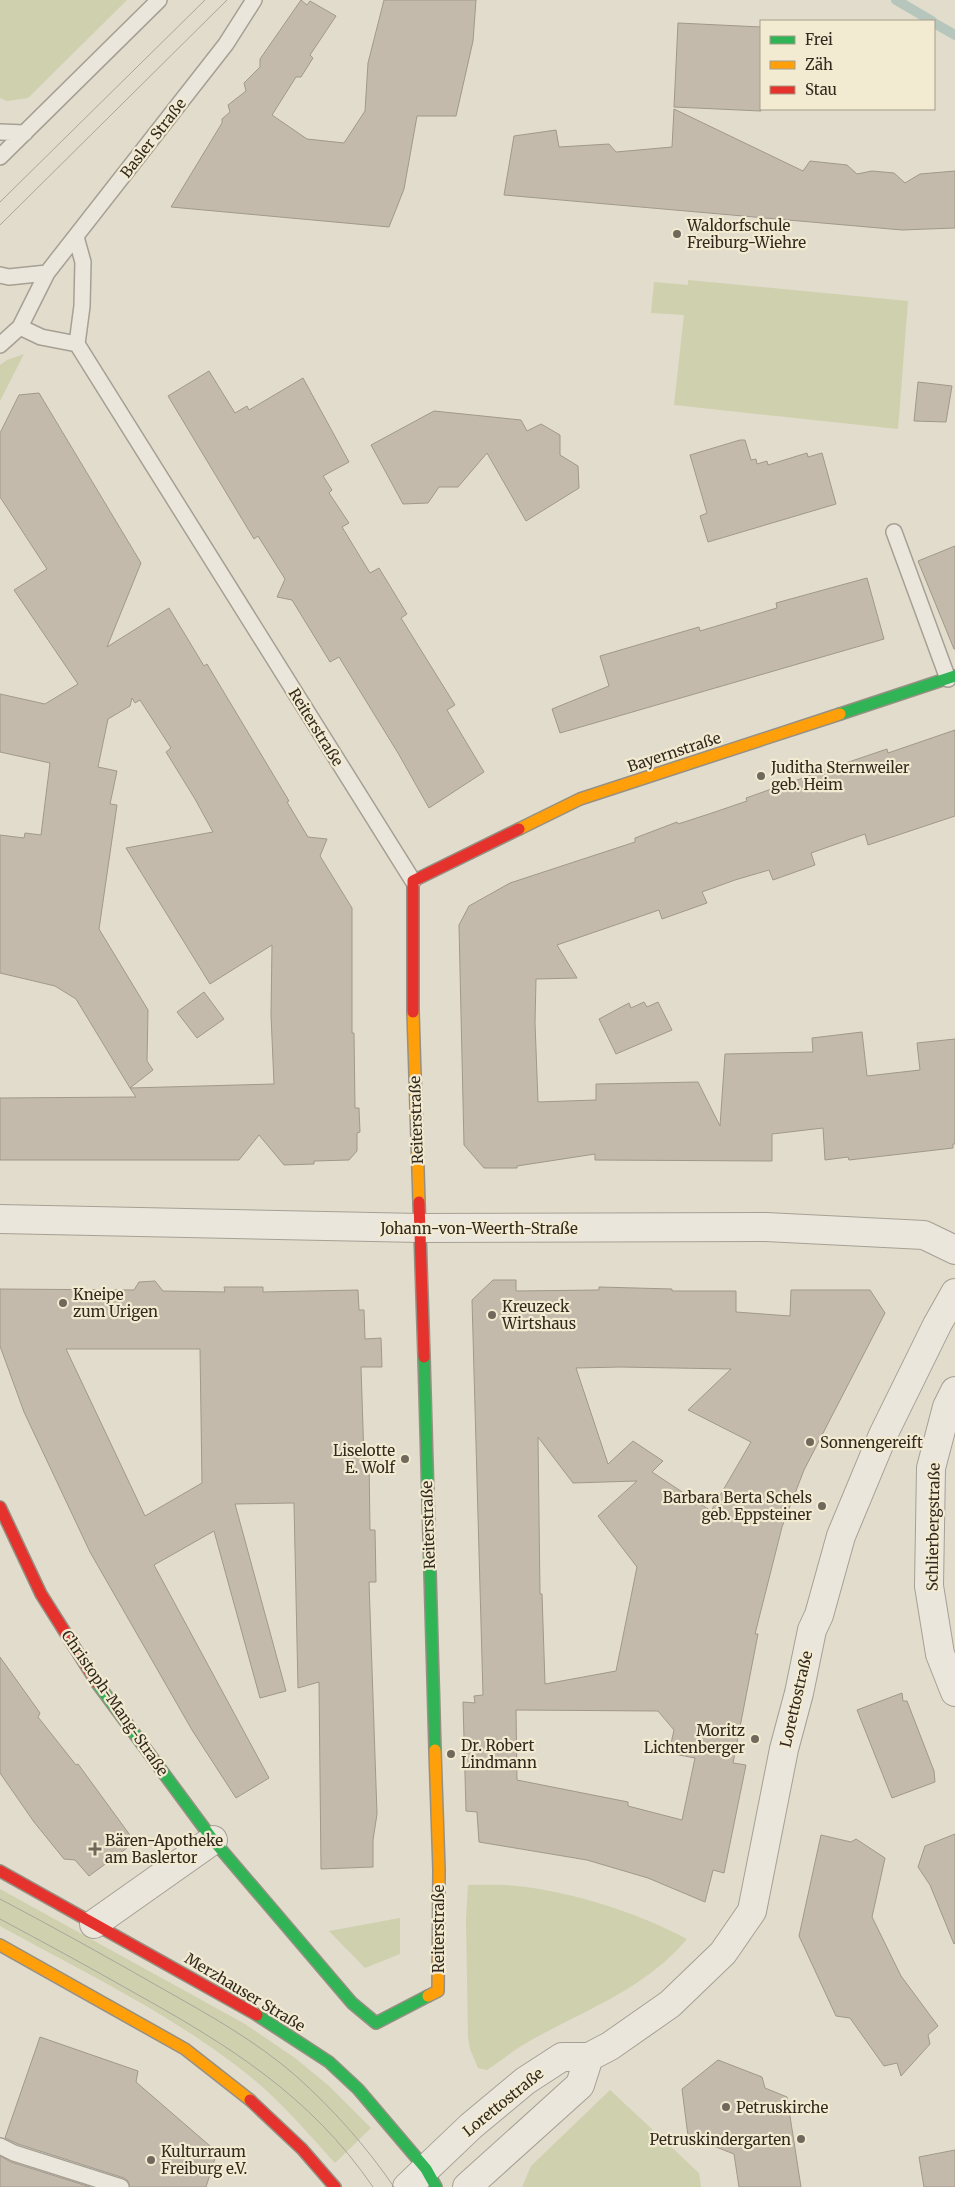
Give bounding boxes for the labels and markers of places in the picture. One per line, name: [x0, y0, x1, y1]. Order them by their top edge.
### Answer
place label: Waldorfschule Freiburg-Wiehre: [686, 216, 806, 252]
marker: Waldorfschule Freiburg-Wiehre: [671, 228, 683, 240]
place label: Juditha Sternweiler geb. Heim: [770, 758, 910, 794]
marker: Juditha Sternweiler geb. Heim: [755, 770, 767, 782]
place label: Kneipe zum Urigen: [73, 1285, 158, 1321]
marker: Kneipe zum Urigen: [57, 1297, 69, 1309]
place label: Kreuzeck Wirtshaus: [501, 1297, 576, 1333]
marker: Kreuzeck Wirtshaus: [486, 1309, 498, 1321]
place label: Sonnengereift: [820, 1433, 923, 1452]
marker: Sonnengereift: [804, 1436, 816, 1448]
place label: Liselotte E. Wolf: [333, 1441, 396, 1477]
marker: Liselotte E. Wolf: [399, 1453, 411, 1465]
place label: Barbara Berta Schels geb. Eppsteiner: [663, 1488, 812, 1524]
marker: Barbara Berta Schels geb. Eppsteiner: [816, 1500, 828, 1512]
place label: Moritz Lichtenberger: [644, 1721, 745, 1757]
marker: Moritz Lichtenberger: [749, 1733, 761, 1745]
place label: Dr. Robert Lindmann: [461, 1736, 537, 1772]
marker: Dr. Robert Lindmann: [445, 1748, 457, 1760]
place label: Bären-Apotheke am Baslertor: [105, 1831, 223, 1867]
marker: Bären-Apotheke am Baslertor: [89, 1843, 101, 1855]
place label: Petruskirche: [736, 2098, 829, 2117]
marker: Petruskirche: [720, 2101, 732, 2113]
place label: Petruskindergarten: [650, 2130, 791, 2149]
marker: Petruskindergarten: [795, 2133, 807, 2145]
place label: Kulturraum Freiburg e.V.: [161, 2142, 247, 2178]
marker: Kulturraum Freiburg e.V.: [145, 2154, 157, 2166]

